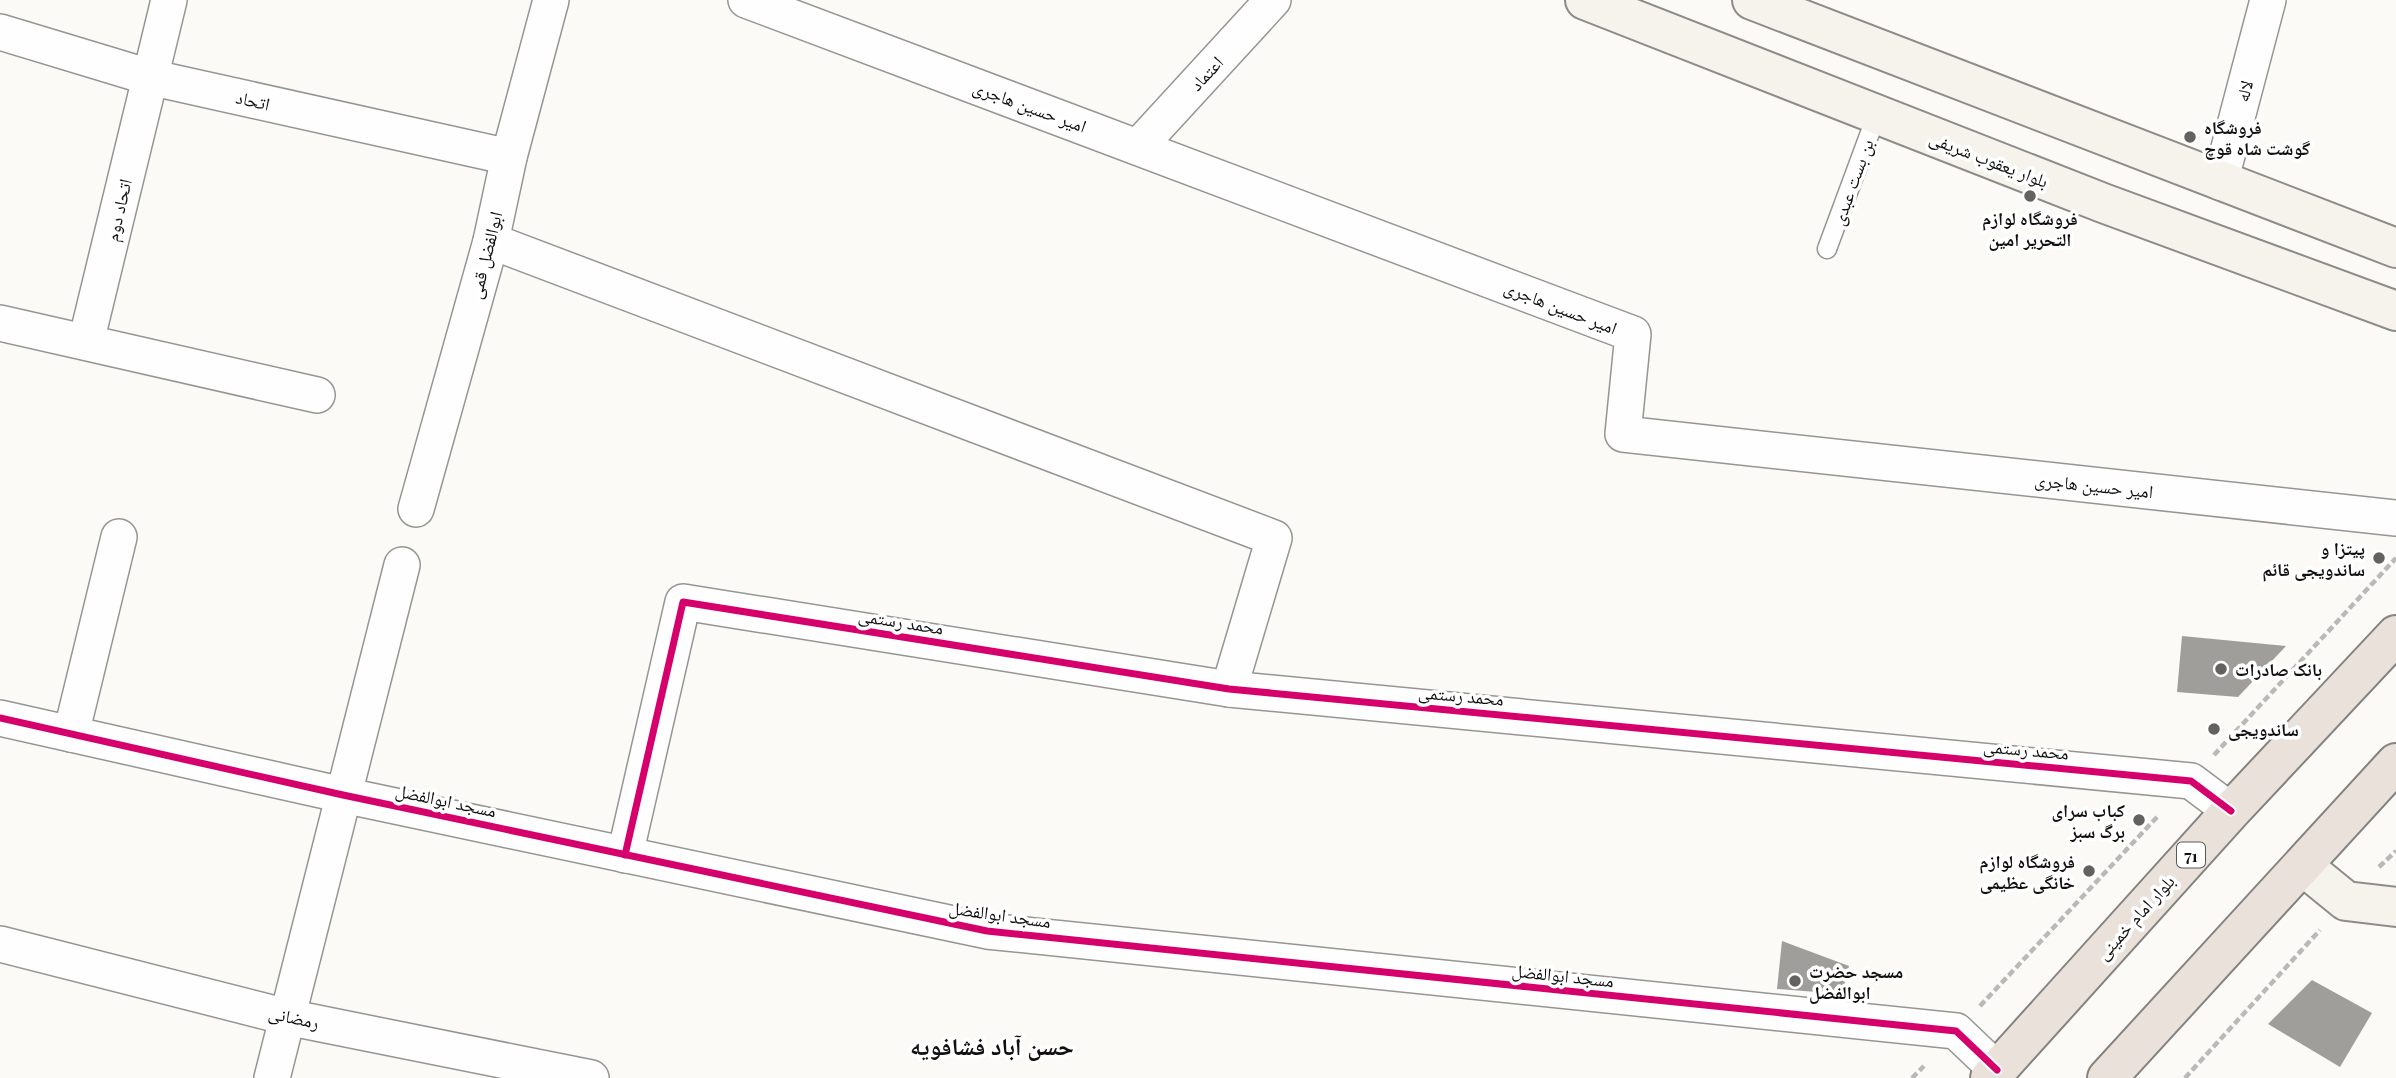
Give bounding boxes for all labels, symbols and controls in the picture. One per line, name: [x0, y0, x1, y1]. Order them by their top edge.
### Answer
street label: اعتماد: [1184, 50, 1228, 96]
street label: امیر حسین هاجری: [970, 74, 1090, 138]
street label: لاله: [2230, 78, 2258, 104]
street label: اتحاد: [234, 84, 272, 116]
place label: فروشگاه گوشت شاه قوچ: [2204, 115, 2310, 160]
street label: بلوار یعقوب شریفی: [1926, 125, 2052, 193]
marker: فروشگاه گوشت شاه قوچ: [2182, 129, 2198, 145]
street label: بن بست عبدی: [1825, 136, 1879, 228]
street label: اتحاد دوم: [99, 176, 138, 244]
marker: فروشگاه لوازم التحریر امین: [2022, 188, 2038, 204]
place label: فروشگاه لوازم التحریر امین: [1982, 206, 2078, 251]
street label: ابوالفضل قمی: [463, 209, 507, 301]
street label: امیر حسین هاجری: [1501, 274, 1621, 340]
street label: امیر حسین هاجری: [2033, 467, 2155, 503]
place label: پیتزا و ساندویجی قائم: [2262, 536, 2365, 582]
marker: پیتزا و ساندویجی قائم: [2371, 550, 2387, 566]
street label: محمد رستمی: [857, 602, 945, 640]
place label: بانک صادرات: [2235, 657, 2322, 681]
marker: بانک صادرات: [2213, 661, 2229, 677]
street label: محمد رستمی: [1417, 679, 1505, 711]
place label: ساندویجی: [2228, 717, 2299, 741]
marker: ساندویجی: [2206, 721, 2222, 737]
street label: محمد رستمی: [1982, 733, 2070, 765]
street label: مسجد ابوالفضل: [393, 778, 499, 822]
place label: کباب سرای برگ سبز: [2052, 798, 2125, 843]
marker: کباب سرای برگ سبز: [2131, 812, 2147, 828]
road number: 71: [2177, 842, 2205, 868]
place label: فروشگاه لوازم خانگی عظیمی: [1980, 849, 2075, 894]
marker: فروشگاه لوازم خانگی عظیمی: [2081, 863, 2097, 879]
street label: بلوار امام خمینی: [2090, 869, 2180, 965]
street label: مسجد ابوالفضل: [948, 895, 1052, 933]
street label: مسجد ابوالفضل: [1511, 958, 1615, 992]
place label: مسجد حضرت ابوالفضل: [1809, 959, 1903, 1004]
marker: مسجد حضرت ابوالفضل: [1787, 973, 1803, 989]
street label: رمضانی: [267, 1000, 322, 1034]
district label: حسن آباد فشافویه: [910, 1029, 1074, 1061]

